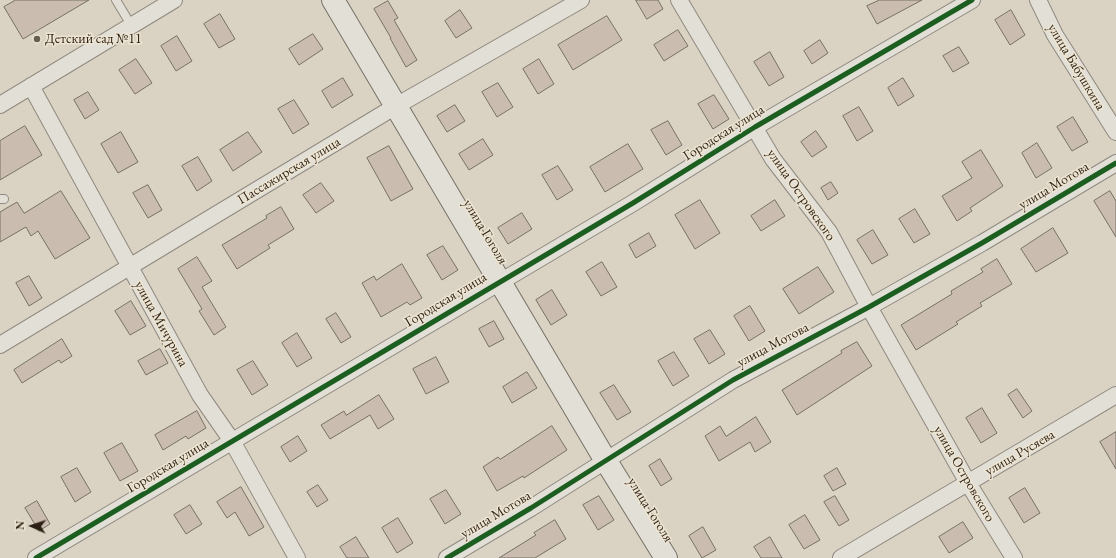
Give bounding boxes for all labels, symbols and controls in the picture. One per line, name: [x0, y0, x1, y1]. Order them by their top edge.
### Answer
street label: улица Бабушкина: [1044, 21, 1108, 113]
place label: Детский сад №11: [45, 31, 142, 47]
marker: Детский сад №11: [32, 34, 42, 44]
street label: Городская улица: [680, 101, 768, 165]
street label: Пассажирская улица: [234, 134, 344, 208]
street label: улица Островского: [763, 146, 839, 244]
street label: улица Мотова: [1016, 158, 1092, 214]
street label: улица Гоголя: [459, 196, 511, 268]
street label: Городская улица: [402, 269, 490, 331]
street label: улица Мичурина: [131, 278, 191, 370]
street label: улица Мотова: [734, 319, 812, 371]
street label: улица Островского: [930, 423, 998, 525]
street label: улица Русяева: [982, 426, 1058, 480]
street label: Городская улица: [124, 435, 212, 497]
street label: улица Гоголя: [624, 475, 676, 545]
street label: улица Мотова: [458, 487, 534, 543]
north arrow: [12, 506, 52, 546]
text: N: [13, 521, 27, 530]

